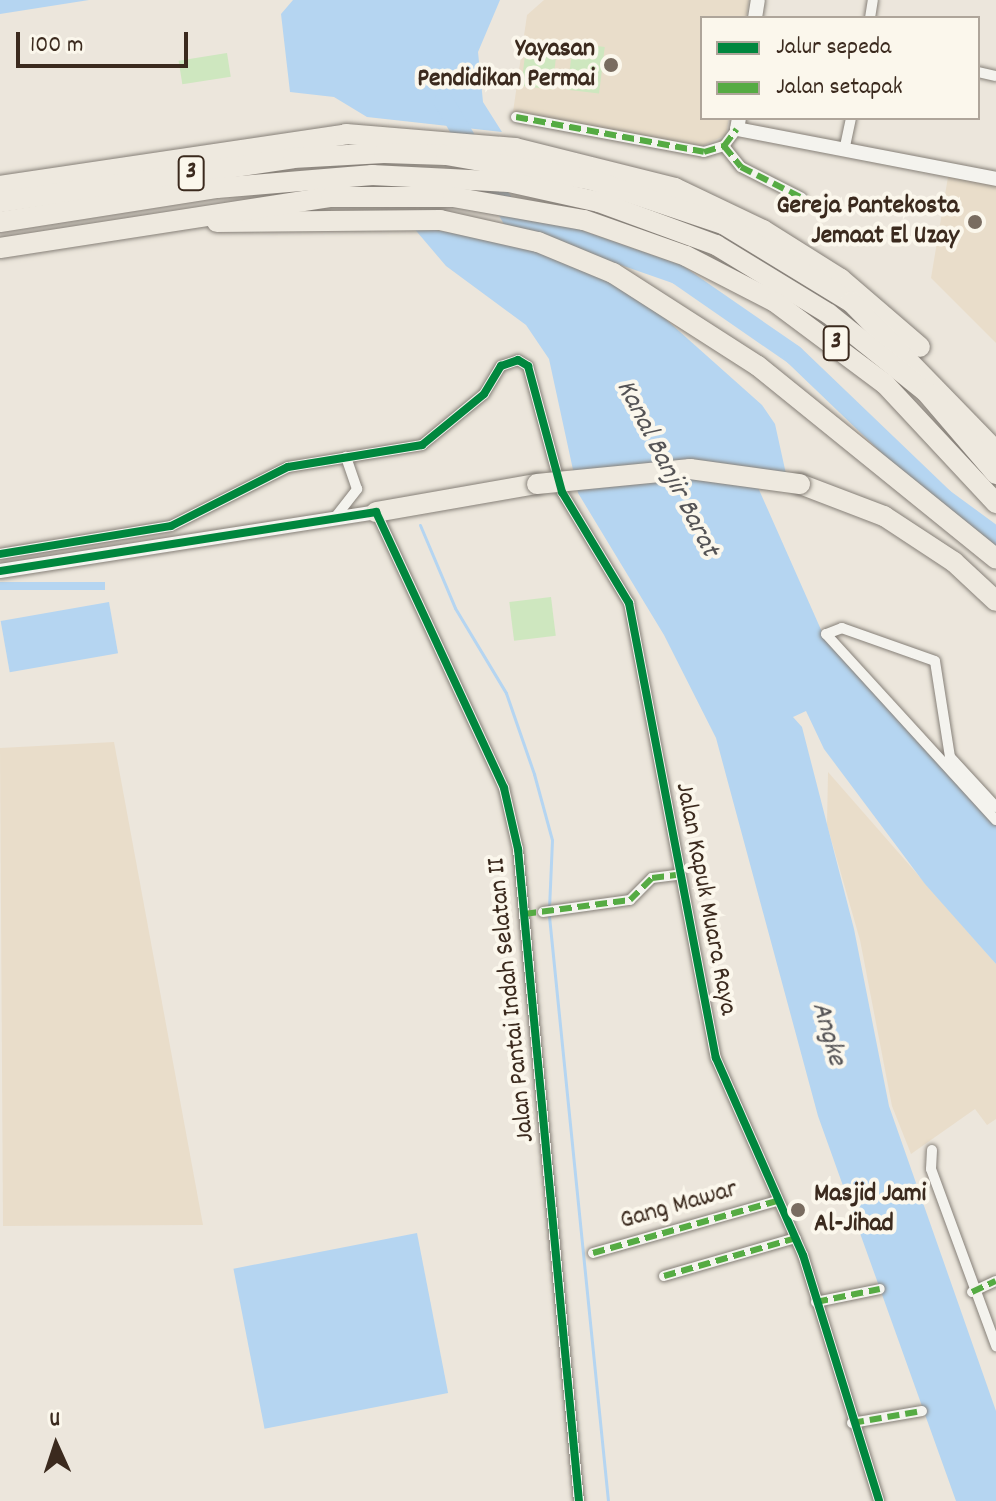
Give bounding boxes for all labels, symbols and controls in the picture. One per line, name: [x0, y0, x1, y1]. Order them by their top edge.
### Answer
scale bar: [20, 16, 192, 66]
legend: [700, 16, 980, 120]
text: 100 m: [30, 29, 83, 63]
text: Jalur sepeda: [776, 31, 891, 65]
place label: Yayasan Pendidikan Permai: [417, 34, 595, 96]
marker: Yayasan Pendidikan Permai: [602, 56, 620, 74]
text: Jalan setapak: [776, 71, 902, 105]
road number: 3: [177, 153, 205, 193]
place label: Gereja Pantekosta Jemaat El Uzay: [776, 191, 959, 252]
marker: Gereja Pantekosta Jemaat El Uzay: [966, 213, 984, 231]
road number: 3: [822, 323, 850, 363]
water label: Kanal Banjir Barat: [607, 375, 725, 563]
street label: Jalan Kapuk Muara Raya: [667, 780, 743, 1018]
street label: Jalan Pantai Indah Selatan II: [482, 856, 542, 1144]
water label: Angke: [802, 998, 852, 1070]
street label: Gang Mawar: [617, 1174, 741, 1238]
place label: Masjid Jami Al-Jihad: [814, 1179, 926, 1240]
marker: Masjid Jami Al-Jihad: [789, 1201, 807, 1219]
north arrow: [16, 1405, 96, 1485]
text: U: [49, 1405, 61, 1436]

